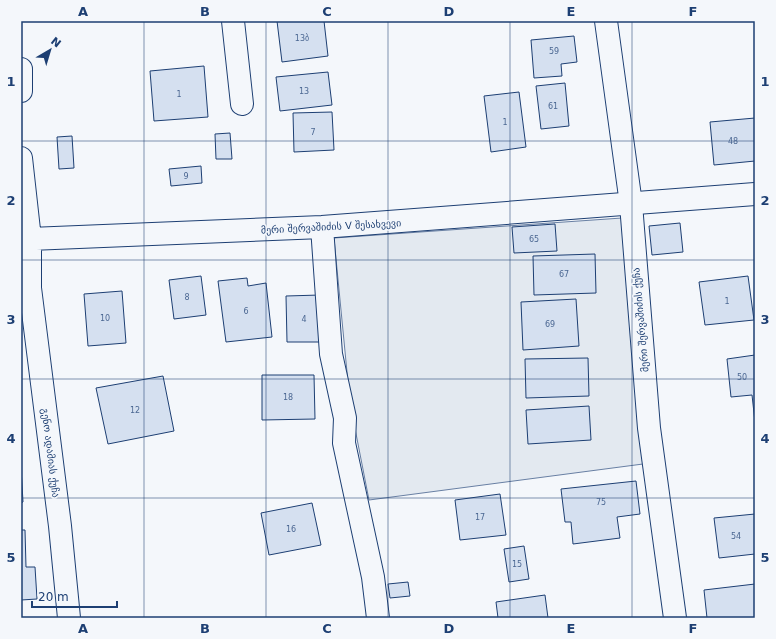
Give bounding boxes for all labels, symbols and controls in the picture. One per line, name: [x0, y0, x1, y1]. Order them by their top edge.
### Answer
text: A: [78, 4, 88, 19]
text: B: [200, 4, 210, 19]
text: C: [322, 4, 332, 19]
text: D: [444, 4, 455, 19]
text: E: [567, 4, 575, 19]
text: F: [689, 4, 697, 19]
north arrow: [30, 30, 70, 70]
house number: 13ბ: [295, 33, 309, 43]
text: N: [48, 35, 63, 50]
house number: 59: [549, 47, 559, 56]
text: 1: [6, 74, 16, 89]
text: 1: [760, 74, 770, 89]
house number: 13: [299, 87, 309, 96]
house number: 1: [176, 90, 182, 99]
house number: 61: [548, 102, 558, 111]
house number: 1: [502, 118, 508, 127]
house number: 7: [310, 128, 316, 137]
house number: 48: [728, 137, 738, 146]
house number: 9: [183, 172, 189, 181]
text: 2: [6, 193, 16, 208]
text: 2: [760, 193, 770, 208]
street label: მერი შერვაშიძის V შესახვევი: [261, 217, 402, 237]
house number: 65: [529, 235, 539, 244]
street label: მერი შერვაშიძის ქუჩა: [630, 267, 652, 373]
house number: 67: [559, 270, 569, 279]
house number: 8: [184, 293, 190, 302]
house number: 1: [724, 297, 730, 306]
house number: 6: [243, 307, 249, 316]
text: 3: [6, 312, 16, 327]
text: 3: [760, 312, 770, 327]
house number: 10: [100, 314, 110, 323]
house number: 4: [301, 315, 307, 324]
house number: 69: [545, 320, 555, 329]
house number: 50: [737, 373, 747, 382]
house number: 18: [283, 393, 293, 402]
house number: 12: [130, 406, 140, 415]
street label: გენო ადამიას ქუჩა: [39, 408, 61, 499]
text: 4: [6, 431, 16, 446]
text: 4: [760, 431, 770, 446]
house number: 75: [596, 498, 606, 507]
house number: 17: [475, 513, 485, 522]
house number: 16: [286, 525, 296, 534]
house number: 54: [731, 532, 741, 541]
text: 5: [6, 550, 16, 565]
text: 5: [760, 550, 770, 565]
house number: 15: [512, 560, 522, 569]
scale bar: [32, 583, 117, 609]
text: 20 m: [38, 590, 69, 604]
text: A: [78, 621, 88, 636]
text: B: [200, 621, 210, 636]
text: C: [322, 621, 332, 636]
text: D: [444, 621, 455, 636]
text: E: [567, 621, 575, 636]
text: F: [689, 621, 697, 636]

